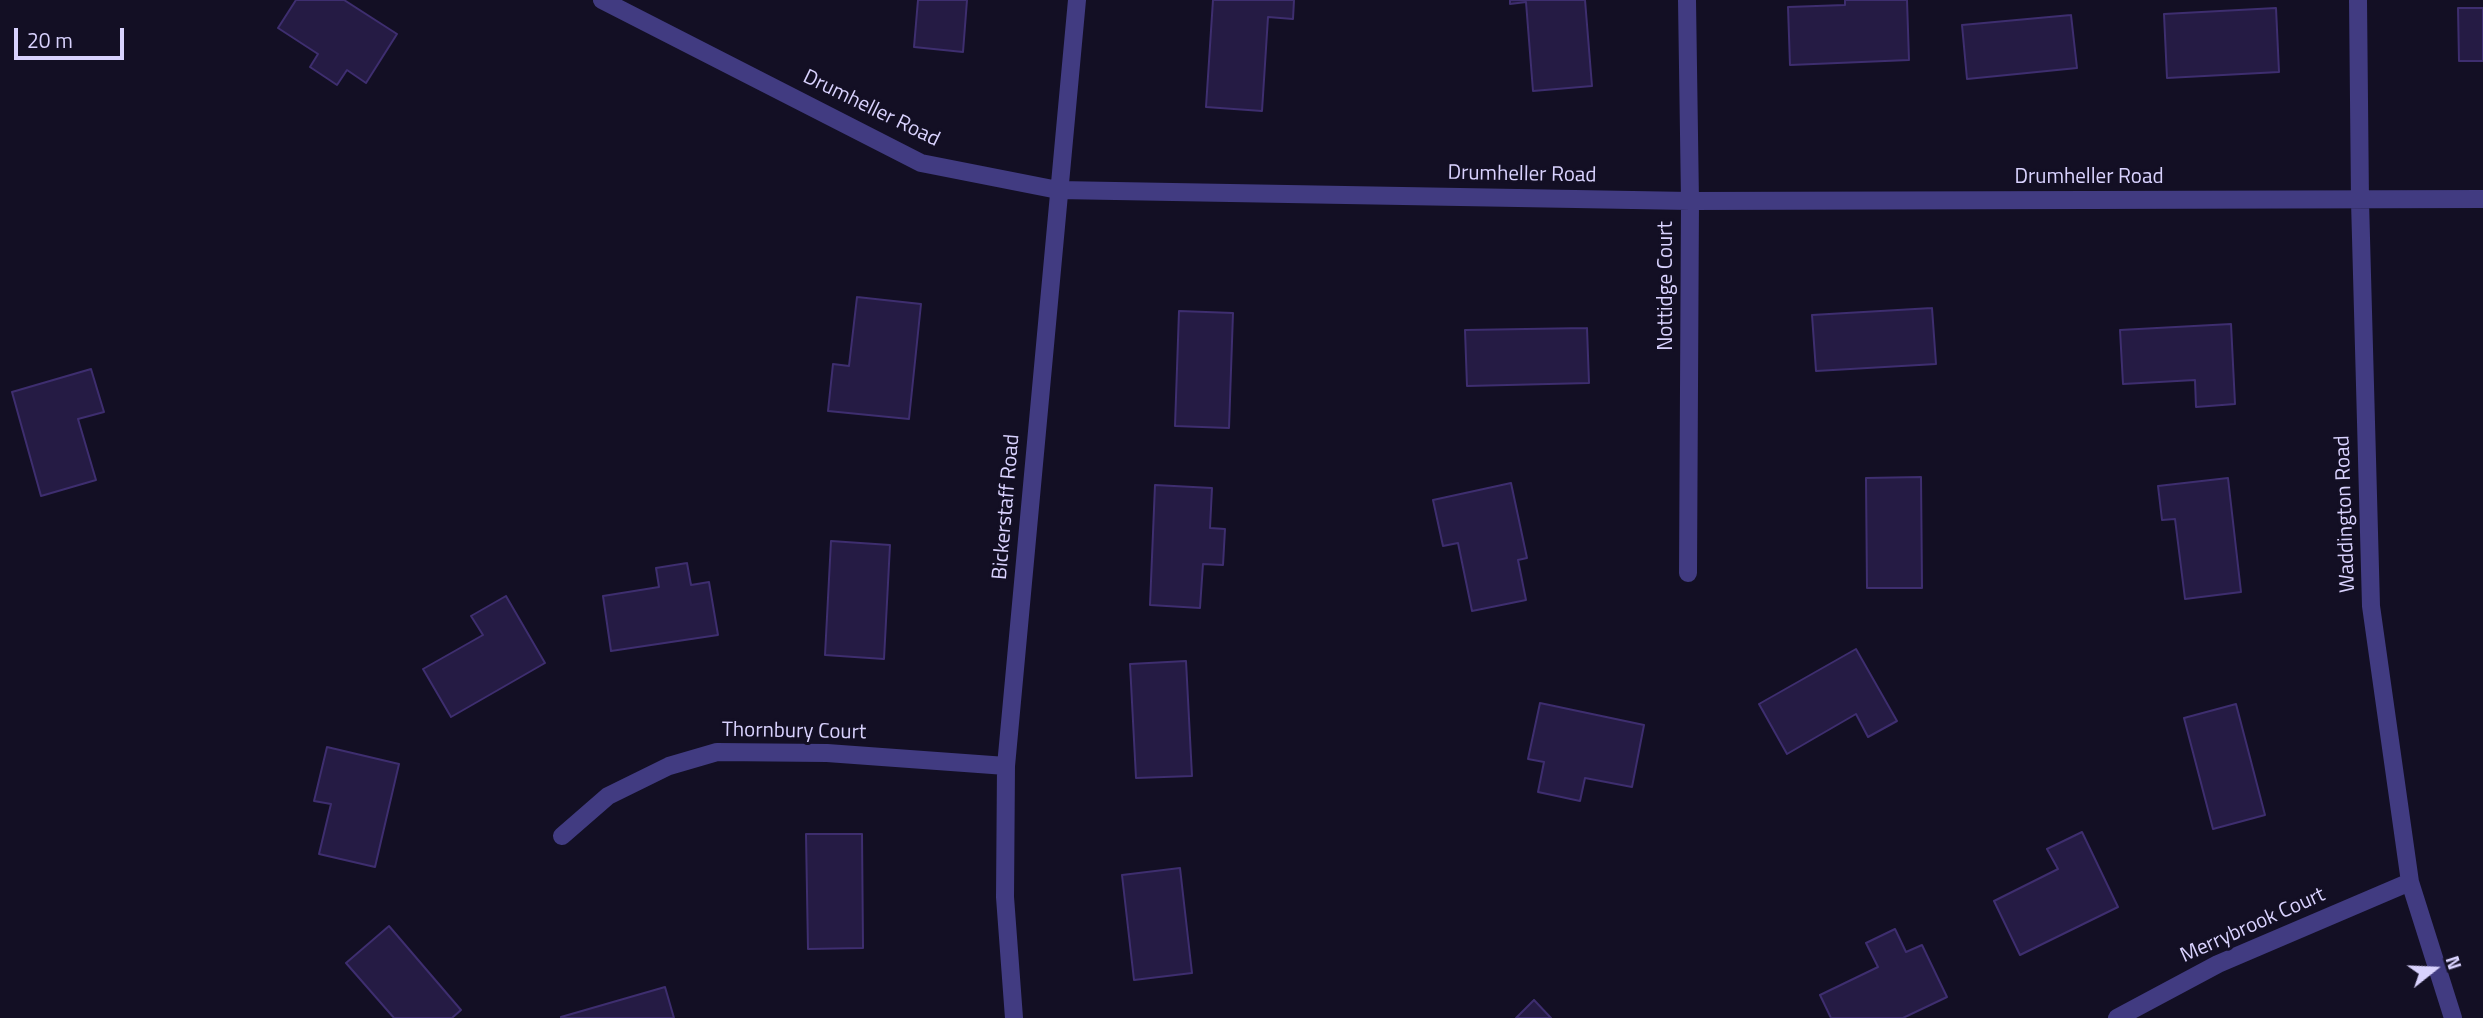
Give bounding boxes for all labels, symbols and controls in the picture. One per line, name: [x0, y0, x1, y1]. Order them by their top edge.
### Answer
scale bar: [18, 14, 128, 58]
text: 20 m: [27, 24, 73, 56]
street label: Drumheller Road: [798, 65, 944, 153]
street label: Drumheller Road: [1447, 161, 1597, 189]
street label: Drumheller Road: [2014, 165, 2164, 191]
street label: Nottidge Court: [1654, 221, 1680, 351]
street label: Bickerstaff Road: [988, 433, 1026, 581]
street label: Waddington Road: [2331, 435, 2361, 593]
street label: Thornbury Court: [722, 718, 866, 746]
street label: Merrybrook Court: [2177, 883, 2329, 969]
north arrow: [2399, 934, 2469, 1004]
text: N: [2439, 952, 2470, 973]

